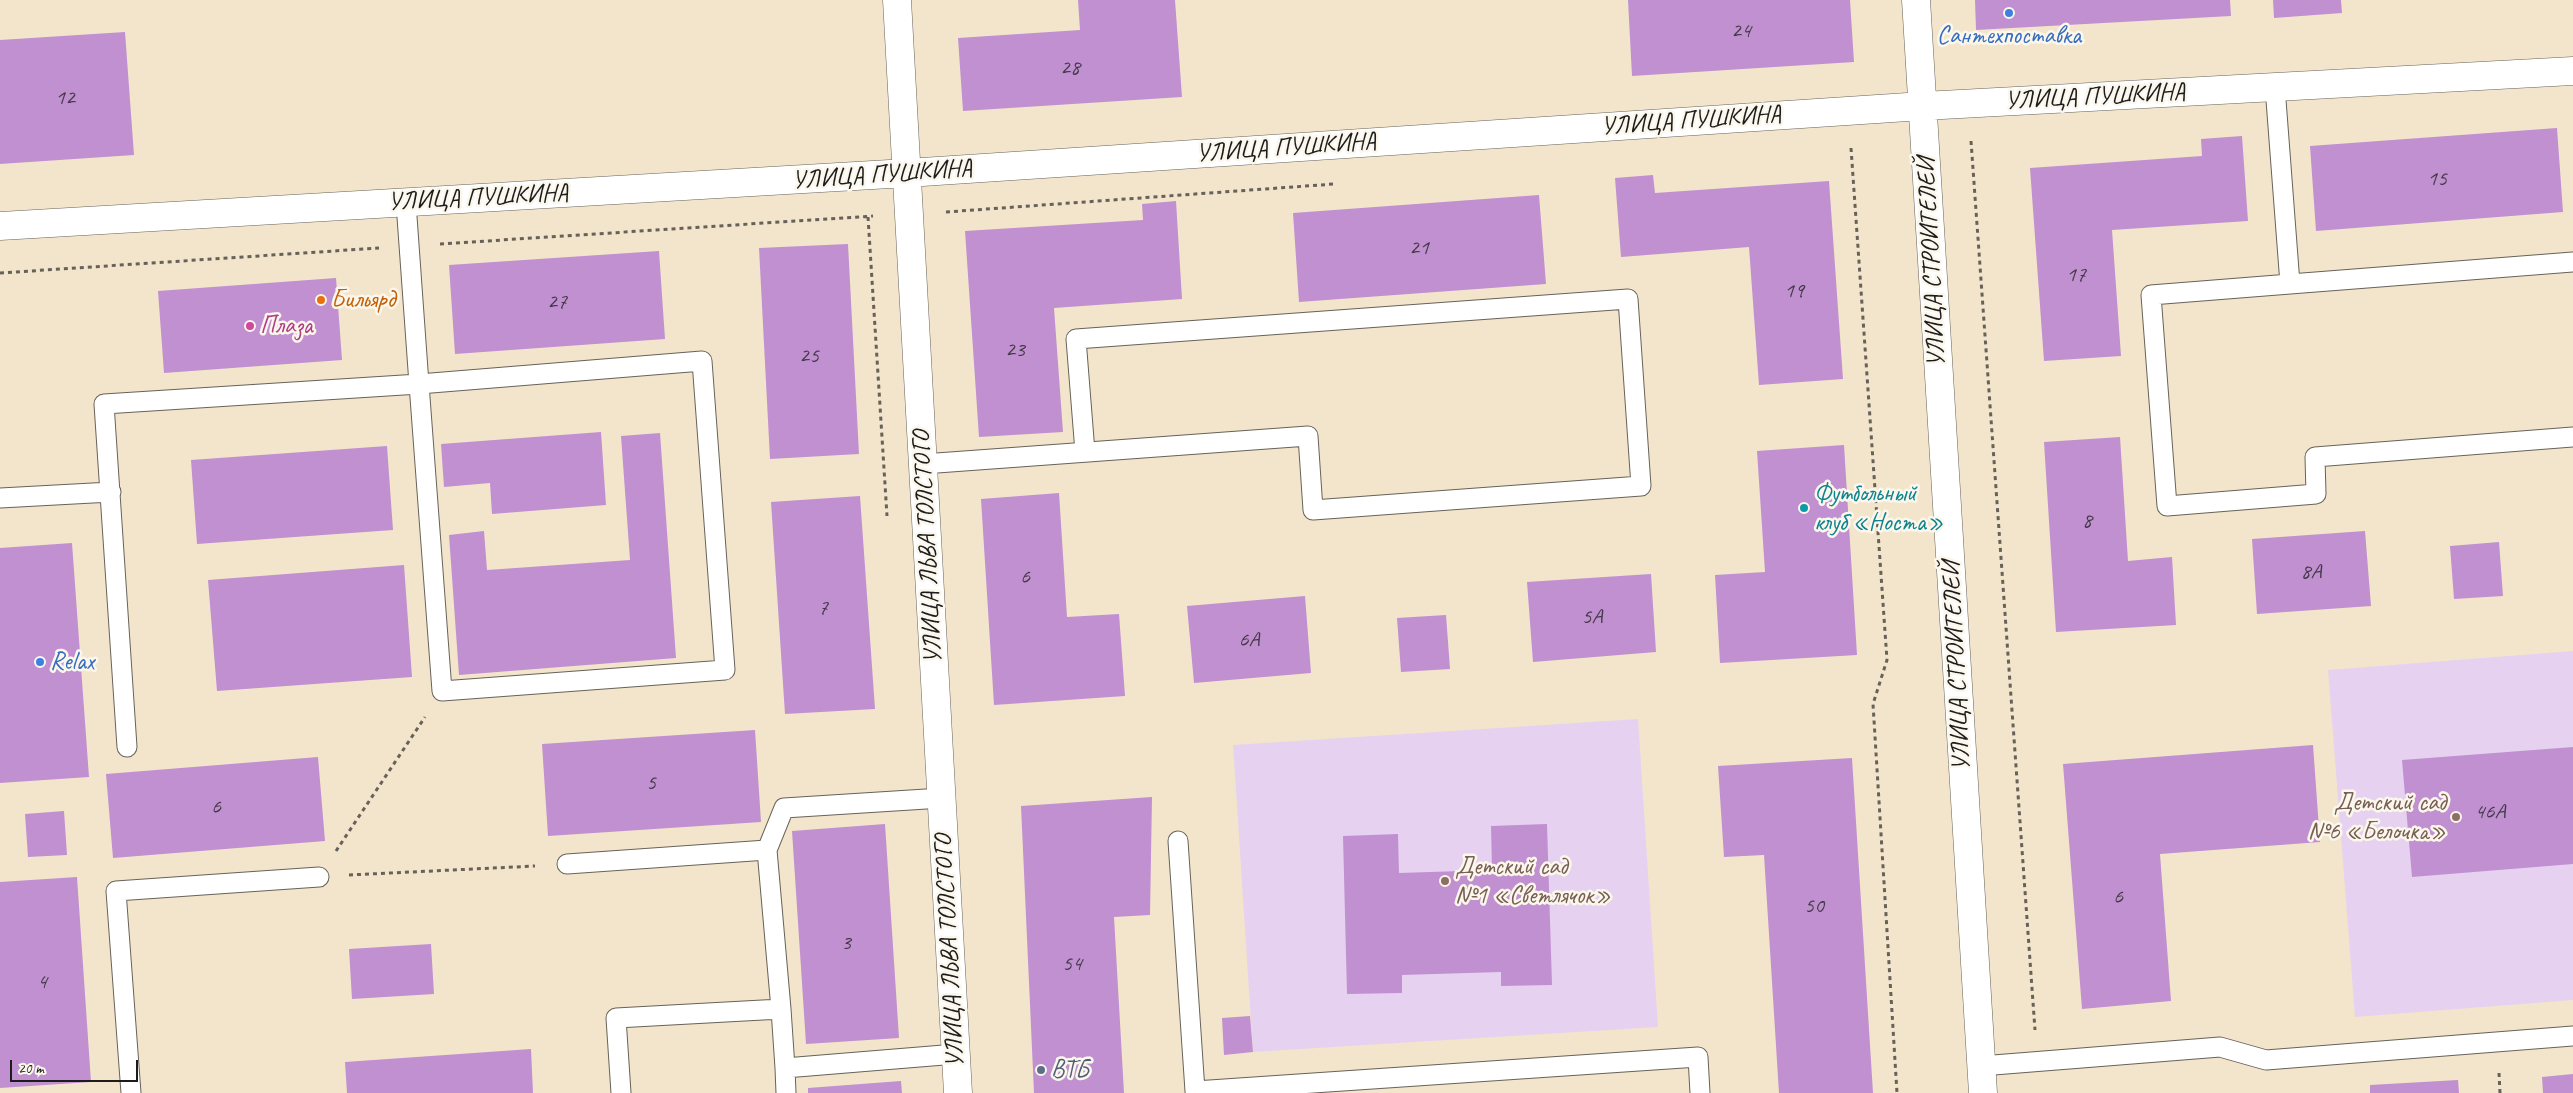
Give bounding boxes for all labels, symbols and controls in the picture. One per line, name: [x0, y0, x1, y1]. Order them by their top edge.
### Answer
marker: Сантехпоставка: [2003, 7, 2015, 19]
house number: 24: [1731, 18, 1751, 44]
place label: Сантехпоставка: [1937, 21, 2081, 51]
house number: 28: [1060, 55, 1080, 81]
street label: УЛИЦА ПУШКИНА: [2004, 77, 2186, 117]
house number: 12: [55, 85, 75, 111]
street label: УЛИЦА ПУШКИНА: [1600, 100, 1782, 142]
street label: УЛИЦА ПУШКИНА: [1195, 127, 1377, 169]
street label: УЛИЦА ПУШКИНА: [791, 154, 973, 196]
street label: УЛИЦА СТРОИТЕЛЕЙ: [1912, 156, 1952, 368]
house number: 15: [2427, 166, 2447, 192]
street label: УЛИЦА ПУШКИНА: [387, 178, 569, 218]
house number: 21: [1409, 235, 1429, 261]
house number: 17: [2066, 262, 2086, 288]
house number: 19: [1784, 278, 1804, 304]
place label: Бильярд: [331, 285, 395, 315]
house number: 27: [547, 289, 567, 315]
marker: Бильярд: [315, 294, 327, 306]
place label: Плаза: [260, 311, 313, 341]
marker: Плаза: [244, 320, 256, 332]
house number: 23: [1005, 337, 1025, 363]
house number: 25: [799, 343, 819, 369]
street label: УЛИЦА ЛЬВА ТОЛСТОГО: [907, 430, 949, 664]
place label: Футбольный клуб «Носта»: [1814, 479, 1943, 538]
marker: Футбольный клуб «Носта»: [1798, 502, 1810, 514]
house number: 8: [2082, 508, 2092, 534]
house number: 8А: [2301, 559, 2321, 585]
street label: УЛИЦА СТРОИТЕЛЕЙ: [1937, 560, 1977, 772]
house number: 6: [1020, 564, 1030, 590]
house number: 7: [818, 595, 828, 621]
house number: 5А: [1582, 604, 1602, 630]
house number: 6А: [1239, 627, 1259, 653]
place label: Relax: [50, 647, 94, 677]
marker: Relax: [34, 656, 46, 668]
house number: 5: [646, 770, 656, 796]
place label: Детский сад №6 «Белочка»: [2308, 788, 2446, 847]
house number: 6: [211, 794, 221, 820]
house number: 46А: [2475, 799, 2505, 825]
marker: Детский сад №6 «Белочка»: [2450, 811, 2462, 823]
street label: УЛИЦА ЛЬВА ТОЛСТОГО: [929, 834, 971, 1068]
place label: Детский сад №1 «Светлячок»: [1455, 852, 1611, 911]
marker: Детский сад №1 «Светлячок»: [1439, 875, 1451, 887]
house number: 6: [2113, 884, 2123, 910]
house number: 50: [1804, 893, 1824, 919]
house number: 3: [841, 930, 851, 956]
house number: 54: [1062, 951, 1082, 977]
house number: 4: [37, 969, 47, 995]
scale bar: [12, 1050, 140, 1082]
place label: ВТБ: [1051, 1055, 1088, 1085]
text: 20 m: [18, 1059, 44, 1078]
marker: ВТБ: [1035, 1064, 1047, 1076]

